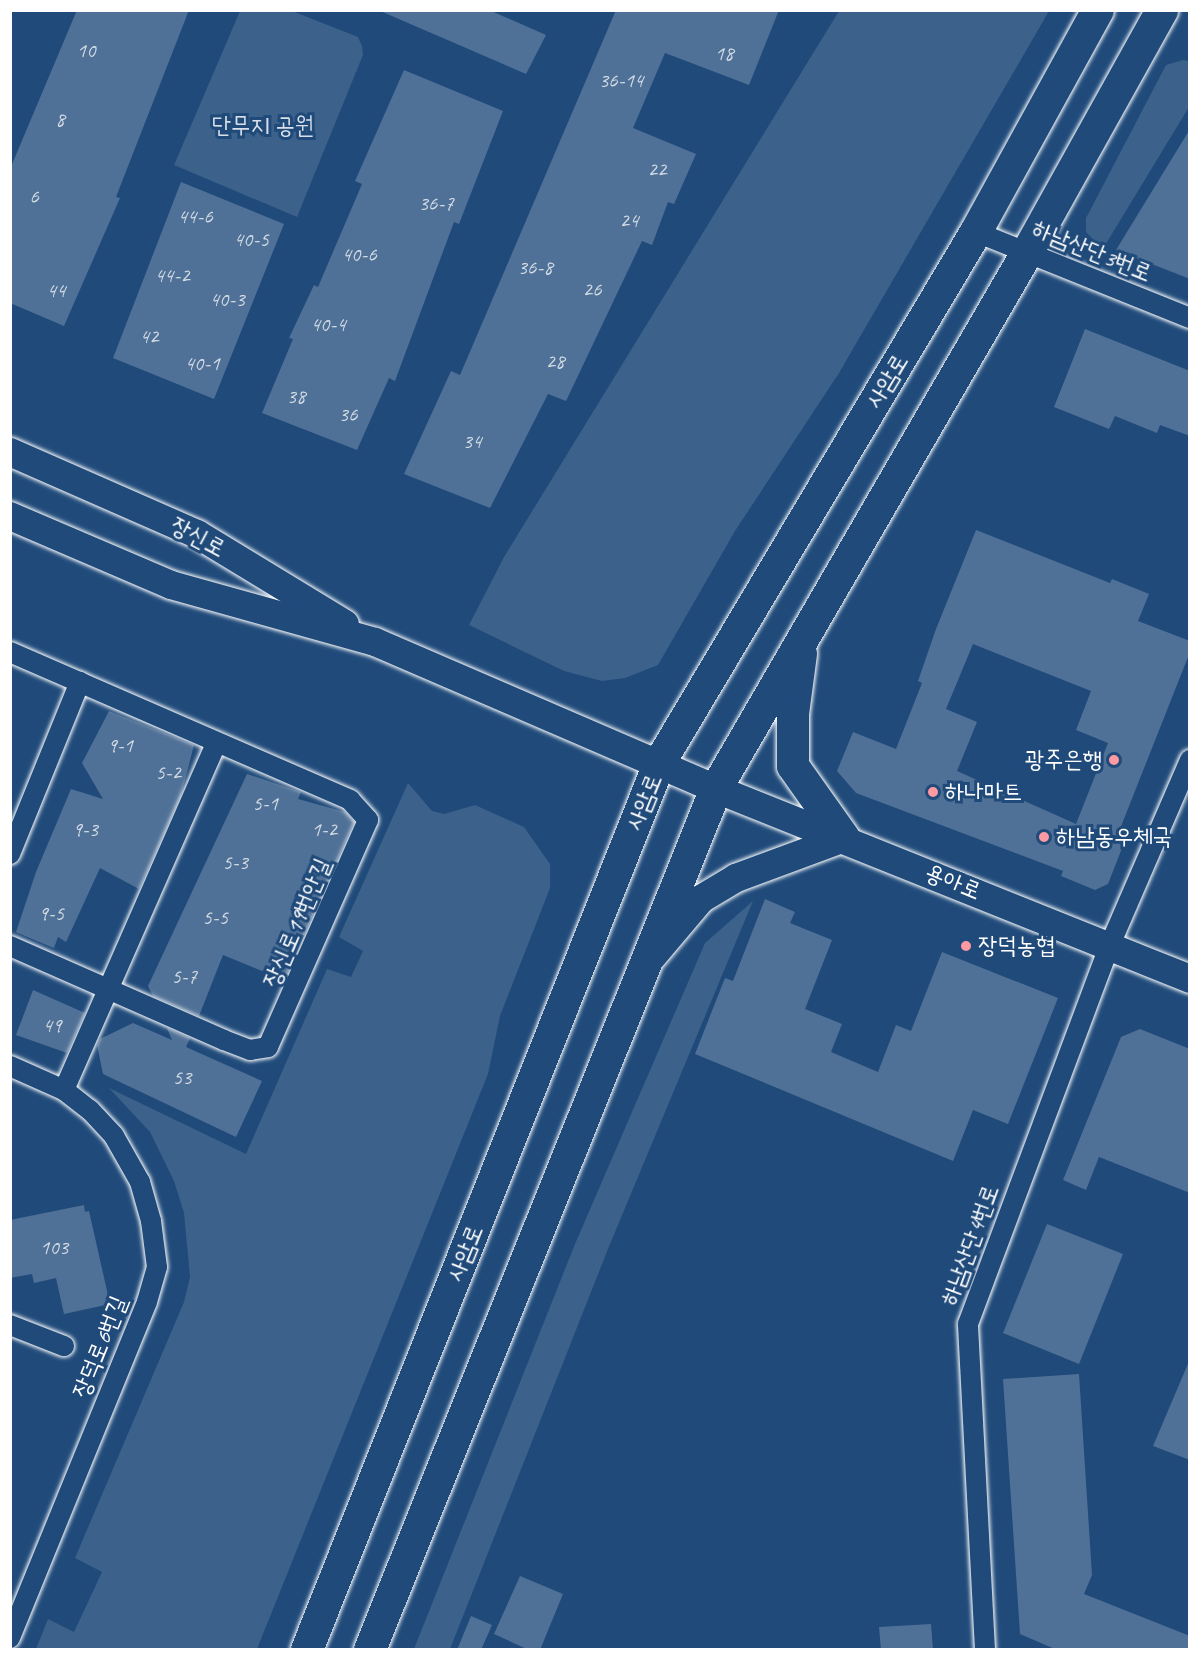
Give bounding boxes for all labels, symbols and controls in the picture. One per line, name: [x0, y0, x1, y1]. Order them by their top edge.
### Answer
house number: 10: [77, 37, 95, 63]
house number: 18: [715, 40, 733, 66]
house number: 36-14: [599, 67, 643, 93]
house number: 8: [55, 106, 65, 132]
park label: 단무지 공원: [212, 112, 314, 140]
house number: 22: [648, 156, 666, 182]
house number: 6: [29, 183, 39, 209]
house number: 36-7: [418, 190, 454, 216]
house number: 44-6: [177, 203, 213, 229]
house number: 24: [620, 207, 638, 233]
street label: 하남산단3번로: [1028, 214, 1156, 288]
house number: 40-5: [233, 226, 269, 252]
house number: 40-6: [341, 241, 377, 267]
house number: 36-8: [517, 254, 553, 280]
house number: 44-2: [154, 262, 190, 288]
house number: 26: [583, 276, 601, 302]
house number: 44: [47, 277, 65, 303]
house number: 40-3: [209, 286, 245, 312]
house number: 40-4: [310, 311, 346, 337]
house number: 42: [140, 323, 158, 349]
house number: 28: [546, 348, 564, 374]
street label: 사암로: [860, 349, 914, 413]
house number: 40-1: [184, 350, 220, 376]
house number: 38: [287, 383, 305, 409]
house number: 36: [339, 401, 357, 427]
house number: 34: [463, 428, 481, 454]
street label: 장신로: [166, 511, 230, 563]
house number: 9-1: [107, 732, 133, 758]
place label: 광주은행: [1025, 746, 1102, 774]
marker: 광주은행: [1107, 753, 1121, 767]
house number: 5-2: [155, 759, 181, 785]
street label: 사암로: [620, 770, 668, 834]
place label: 하나마트: [945, 778, 1022, 806]
marker: 하나마트: [926, 785, 940, 799]
house number: 5-1: [252, 790, 278, 816]
house number: 9-3: [72, 816, 98, 842]
house number: 1-2: [311, 816, 337, 842]
place label: 하남동우체국: [1056, 823, 1172, 851]
marker: 하남동우체국: [1037, 830, 1051, 844]
house number: 5-3: [222, 849, 248, 875]
street label: 장신로19번안길: [257, 854, 337, 992]
street label: 용아로: [921, 858, 985, 906]
house number: 9-5: [38, 900, 64, 926]
house number: 5-5: [202, 904, 228, 930]
place label: 장덕농협: [978, 932, 1055, 960]
marker: 장덕농협: [959, 939, 973, 953]
house number: 5-7: [171, 963, 197, 989]
house number: 49: [43, 1012, 61, 1038]
house number: 53: [173, 1064, 191, 1090]
street label: 하남산단4번로: [935, 1181, 1005, 1309]
street label: 사암로: [441, 1221, 489, 1285]
house number: 103: [40, 1234, 68, 1260]
street label: 장덕로6번길: [67, 1292, 133, 1402]

